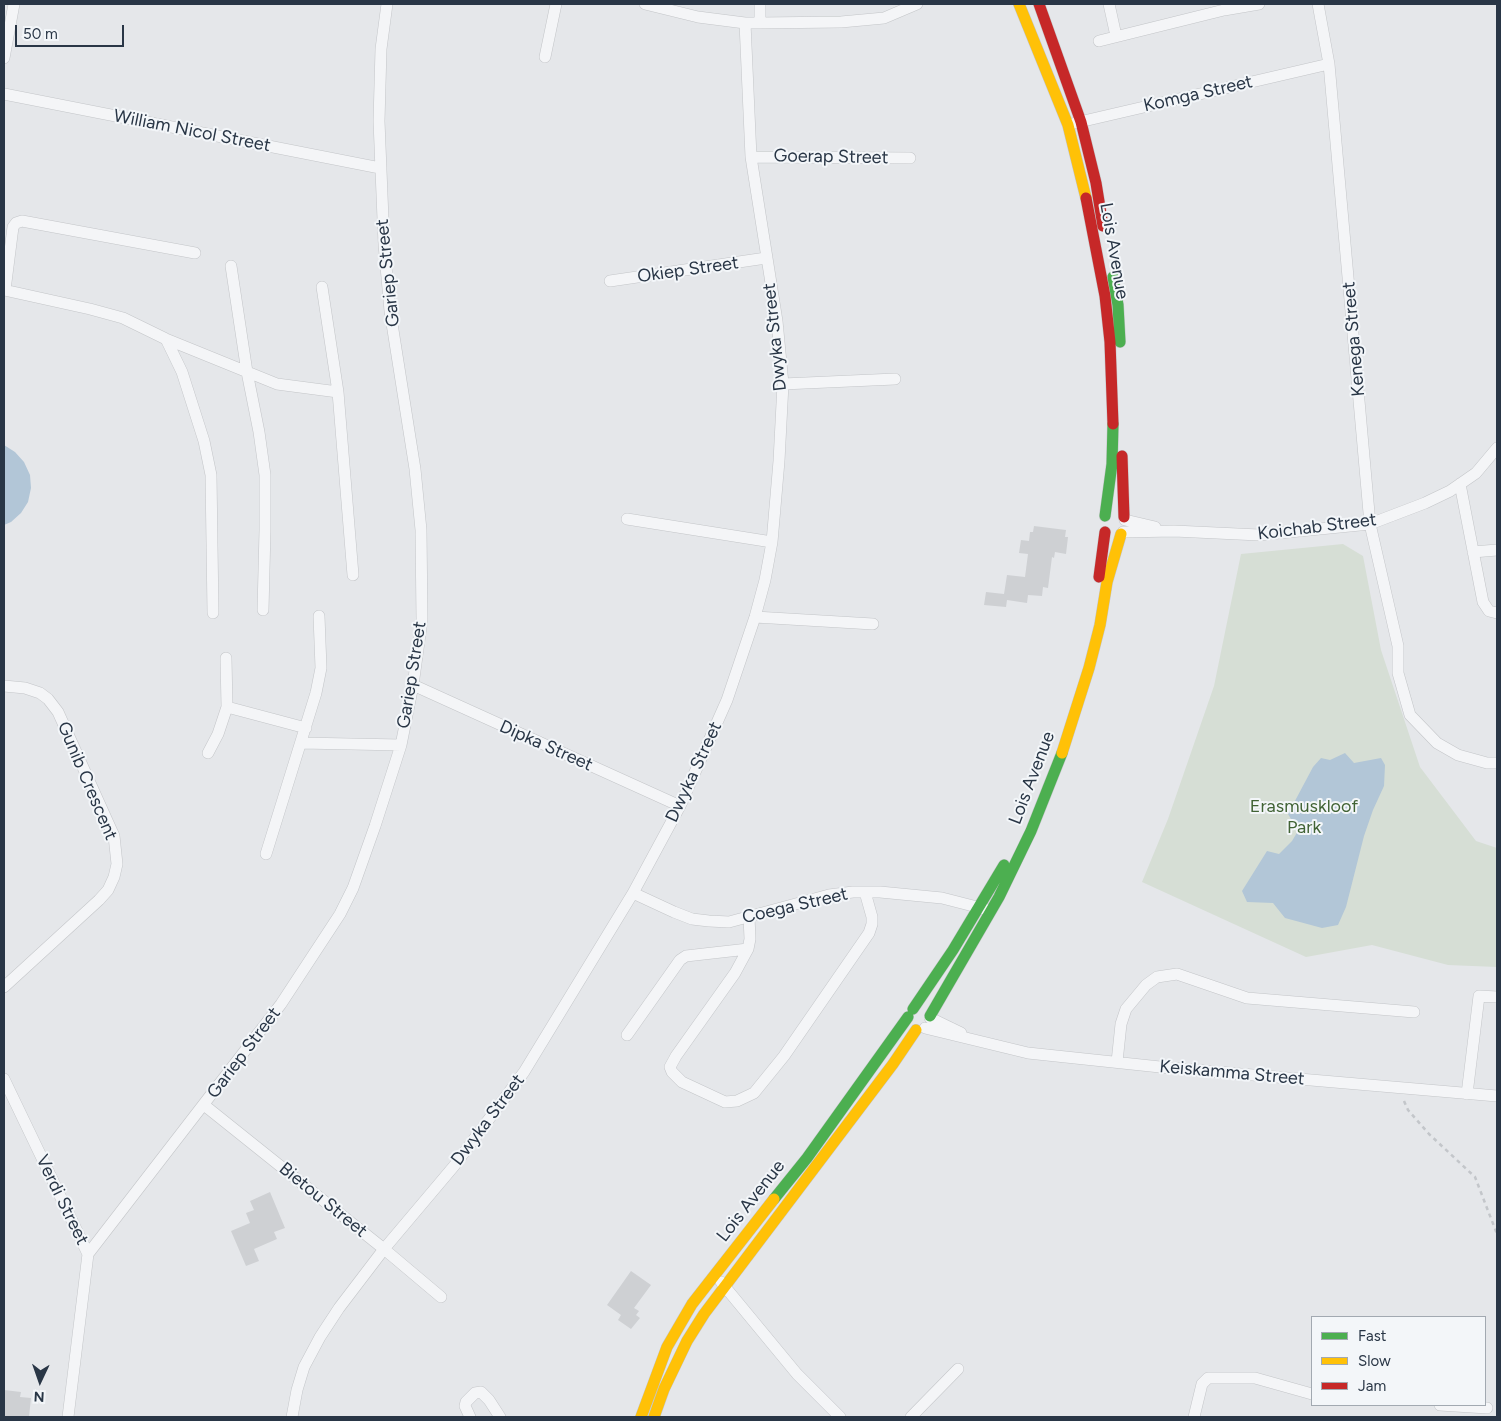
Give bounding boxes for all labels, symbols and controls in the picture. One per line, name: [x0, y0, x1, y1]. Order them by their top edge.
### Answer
scale bar: [18, 15, 126, 47]
text: 50 m: [23, 25, 58, 43]
street label: Komga Street: [1141, 71, 1255, 117]
street label: William Nicol Street: [112, 105, 272, 157]
street label: Goerap Street: [773, 145, 889, 169]
street label: Lois Avenue: [1095, 201, 1133, 301]
street label: Gariep Street: [372, 218, 404, 328]
street label: Okiep Street: [636, 252, 740, 288]
street label: Kenega Street: [1338, 281, 1370, 397]
street label: Dwyka Street: [759, 282, 791, 392]
street label: Koichab Street: [1256, 509, 1378, 545]
street label: Gariep Street: [393, 620, 431, 730]
street label: Dipka Street: [496, 716, 596, 776]
street label: Gunib Crescent: [52, 718, 122, 844]
street label: Dwyka Street: [661, 718, 727, 826]
street label: Lois Avenue: [1004, 729, 1060, 827]
park label: Erasmuskloof Park: [1250, 796, 1358, 839]
street label: Coega Street: [740, 883, 850, 929]
street label: Gariep Street: [203, 1003, 285, 1103]
street label: Keiskamma Street: [1159, 1056, 1305, 1090]
street label: Dwyka Street: [447, 1070, 529, 1170]
street label: Verdi Street: [31, 1152, 93, 1248]
street label: Lois Avenue: [712, 1156, 790, 1246]
street label: Bietou Street: [275, 1158, 371, 1242]
legend: [1311, 1316, 1486, 1406]
text: Fast: [1358, 1327, 1386, 1345]
text: Slow: [1358, 1352, 1391, 1370]
north arrow: [15, 1356, 65, 1406]
text: Jam: [1358, 1377, 1386, 1395]
text: N: [33, 1388, 45, 1405]

